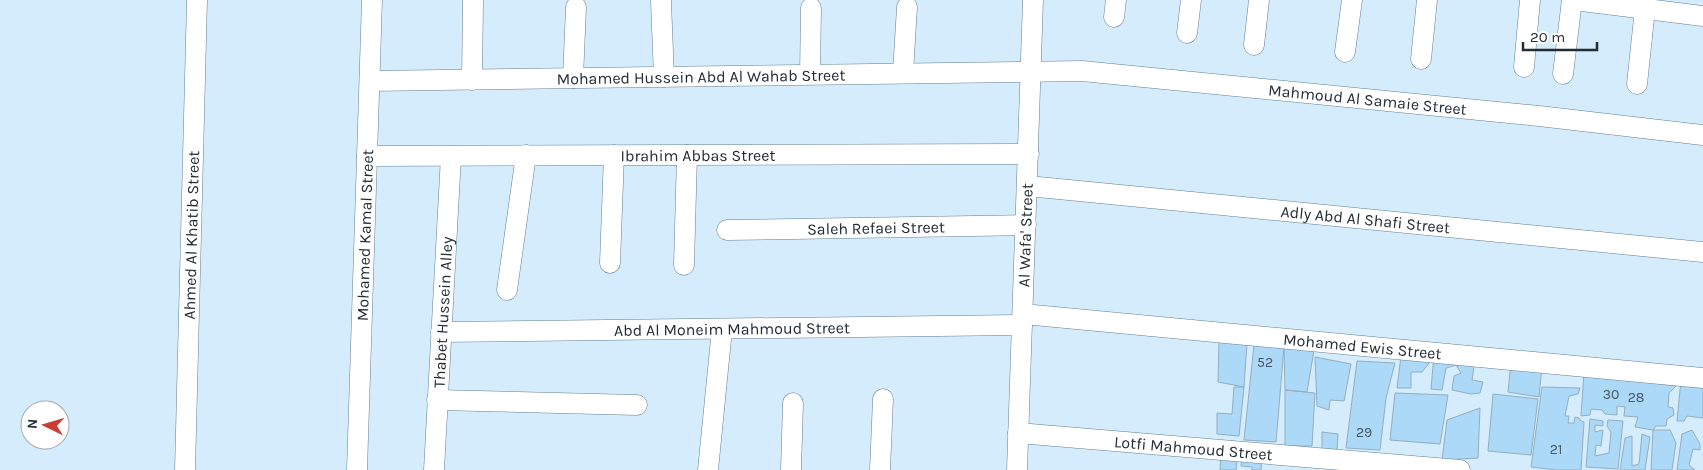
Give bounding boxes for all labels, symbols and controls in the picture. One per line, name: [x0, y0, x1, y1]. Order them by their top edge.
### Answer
scale bar: [1523, 20, 1597, 52]
text: 20 m: [1530, 28, 1565, 46]
street label: Mohamed Hussein Abd Al Wahab Street: [556, 65, 845, 88]
street label: Mahmoud Al Samaie Street: [1267, 80, 1468, 119]
street label: Ibrahim Abbas Street: [620, 146, 776, 165]
street label: Mohamed Kamal Street: [353, 149, 377, 321]
street label: Ahmed Al Khatib Street: [180, 150, 203, 320]
street label: Al Wafa' Street: [1014, 183, 1037, 288]
street label: Adly Abd Al Shafi Street: [1280, 202, 1451, 237]
street label: Saleh Refaei Street: [807, 217, 945, 239]
street label: Thabet Hussein Alley: [429, 236, 457, 388]
street label: Abd Al Moneim Mahmoud Street: [614, 318, 850, 340]
street label: Mohamed Ewis Street: [1282, 330, 1442, 363]
house number: 52: [1257, 354, 1273, 371]
house number: 30: [1603, 386, 1619, 403]
house number: 28: [1628, 389, 1644, 406]
north arrow: [20, 400, 70, 450]
text: N: [24, 418, 41, 430]
house number: 29: [1356, 424, 1372, 441]
street label: Lotfi Mahmoud Street: [1113, 432, 1273, 464]
house number: 21: [1550, 441, 1562, 458]

